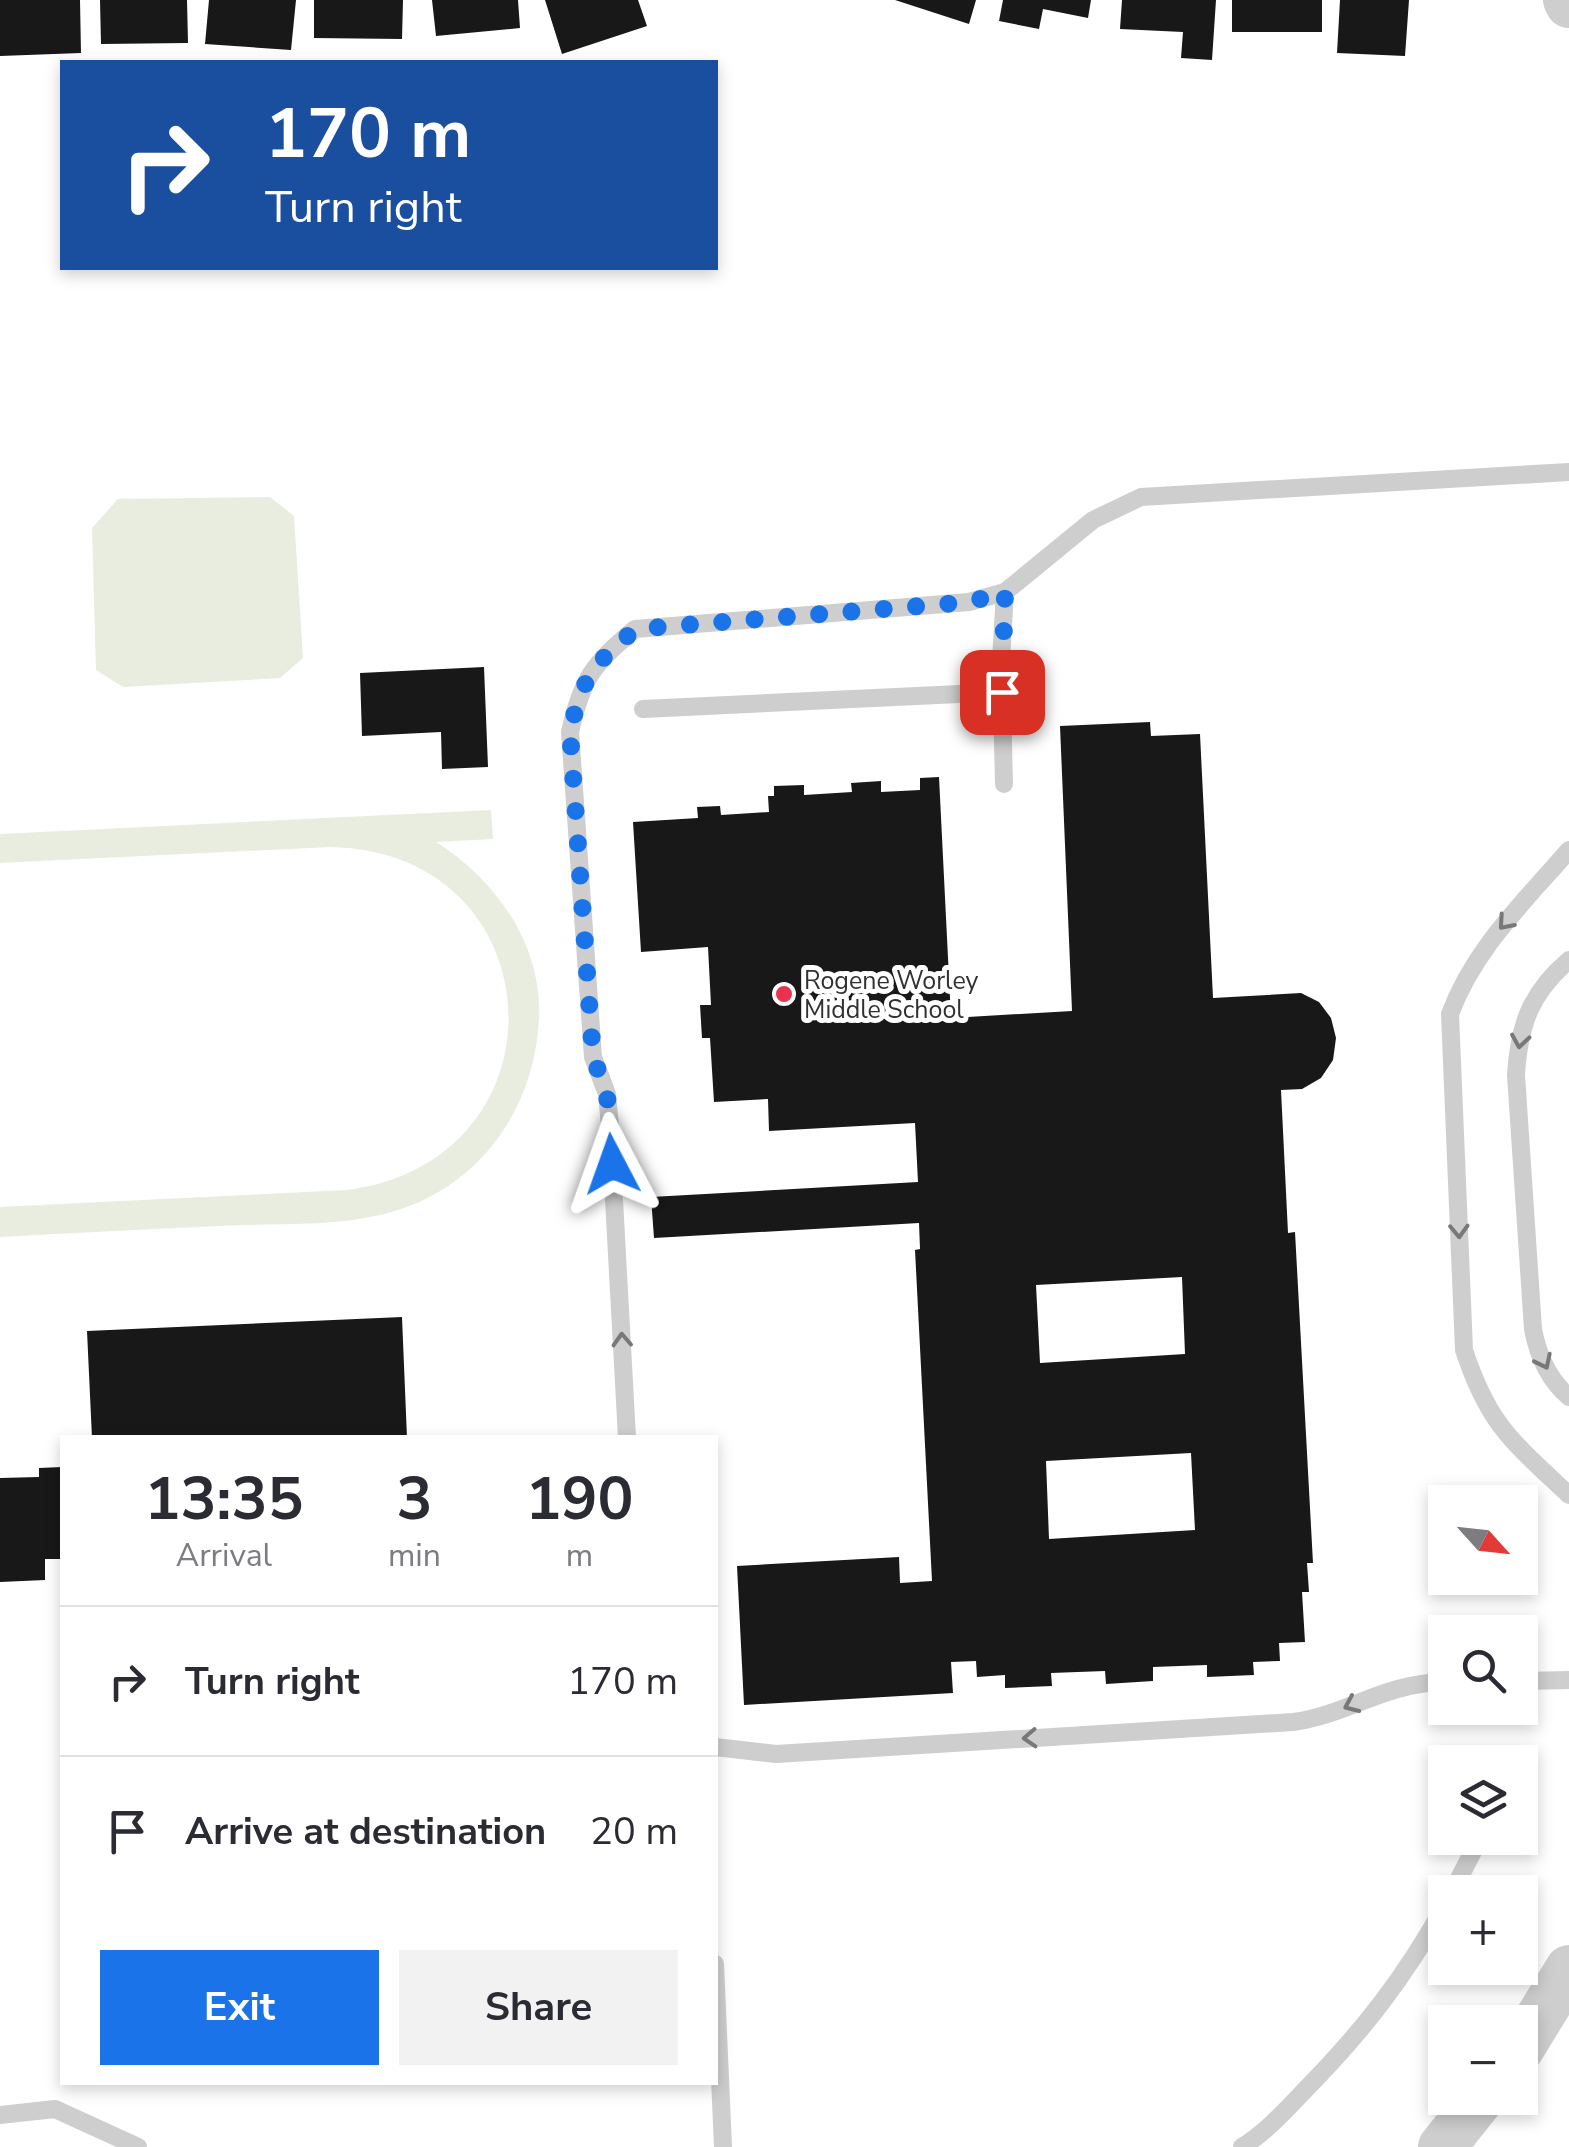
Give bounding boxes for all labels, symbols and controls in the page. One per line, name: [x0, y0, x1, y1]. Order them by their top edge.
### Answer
text: 170 m: [265, 86, 471, 182]
icon: right: [100, 100, 230, 230]
text: Turn right: [265, 177, 462, 238]
pin: [960, 650, 1045, 735]
icon: arrive: [975, 665, 1030, 720]
one-way arrow: [1499, 912, 1517, 930]
place label: Rogene Worley Middle School: [804, 964, 979, 1027]
marker: Rogene Worley Middle School: [773, 983, 795, 1005]
one-way arrow: [1510, 1032, 1531, 1049]
position arrow: [560, 1112, 664, 1216]
one-way arrow: [1448, 1224, 1469, 1240]
one-way arrow: [612, 1332, 633, 1348]
one-way arrow: [1531, 1352, 1551, 1370]
text: 13:35: [145, 1458, 303, 1540]
text: 3: [396, 1458, 432, 1540]
text: 190: [525, 1458, 633, 1540]
north arrow: [1428, 1485, 1538, 1595]
map controls: [1428, 1485, 1538, 2115]
text: Arrival: [176, 1534, 272, 1577]
text: min: [388, 1534, 441, 1577]
text: m: [566, 1534, 593, 1577]
button: search: [1428, 1615, 1538, 1725]
icon: right: [100, 1654, 155, 1709]
text: Turn right: [185, 1656, 360, 1707]
text: 170 m: [567, 1656, 678, 1707]
one-way arrow: [1343, 1692, 1361, 1712]
one-way arrow: [1021, 1727, 1037, 1748]
button: layers: [1428, 1745, 1538, 1855]
icon: arrive: [100, 1804, 155, 1859]
text: Arrive at destination: [185, 1806, 546, 1857]
text: 20 m: [590, 1806, 678, 1857]
button: +: [1428, 1875, 1538, 1985]
button: Exit: [100, 1950, 379, 2065]
button: Share: [399, 1950, 678, 2065]
button: −: [1428, 2005, 1538, 2115]

